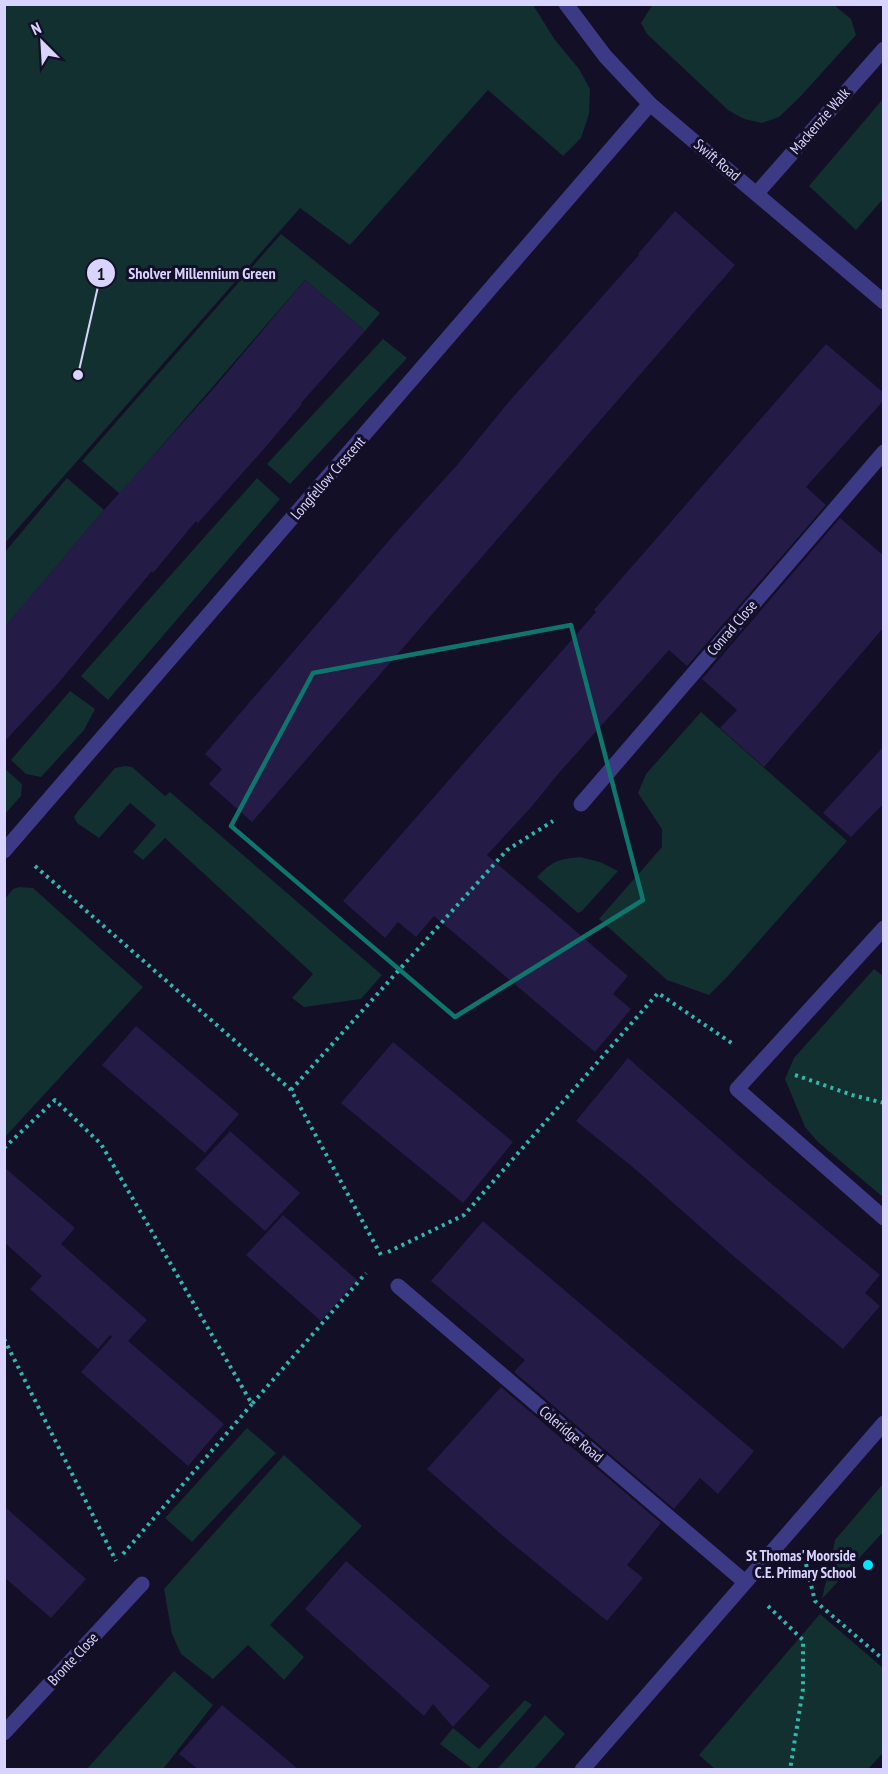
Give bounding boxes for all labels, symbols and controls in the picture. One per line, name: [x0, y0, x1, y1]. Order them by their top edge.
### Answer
north arrow: [12, 12, 72, 72]
text: N: [28, 17, 44, 39]
street label: Mackenzie Walk: [786, 83, 854, 158]
street label: Swift Road: [690, 135, 745, 185]
callout: Sholver Millennium Green: [86, 256, 288, 290]
text: 1: [97, 262, 105, 285]
text: Sholver Millennium Green: [128, 263, 276, 283]
street label: Longfellow Crescent: [286, 432, 369, 523]
street label: Conrad Close: [702, 596, 761, 659]
street label: Coleridge Road: [535, 1401, 607, 1466]
place label: St Thomas' Moorside C.E. Primary School: [746, 1546, 856, 1582]
marker: St Thomas' Moorside C.E. Primary School: [861, 1558, 875, 1572]
street label: Bronte Close: [43, 1628, 102, 1689]

